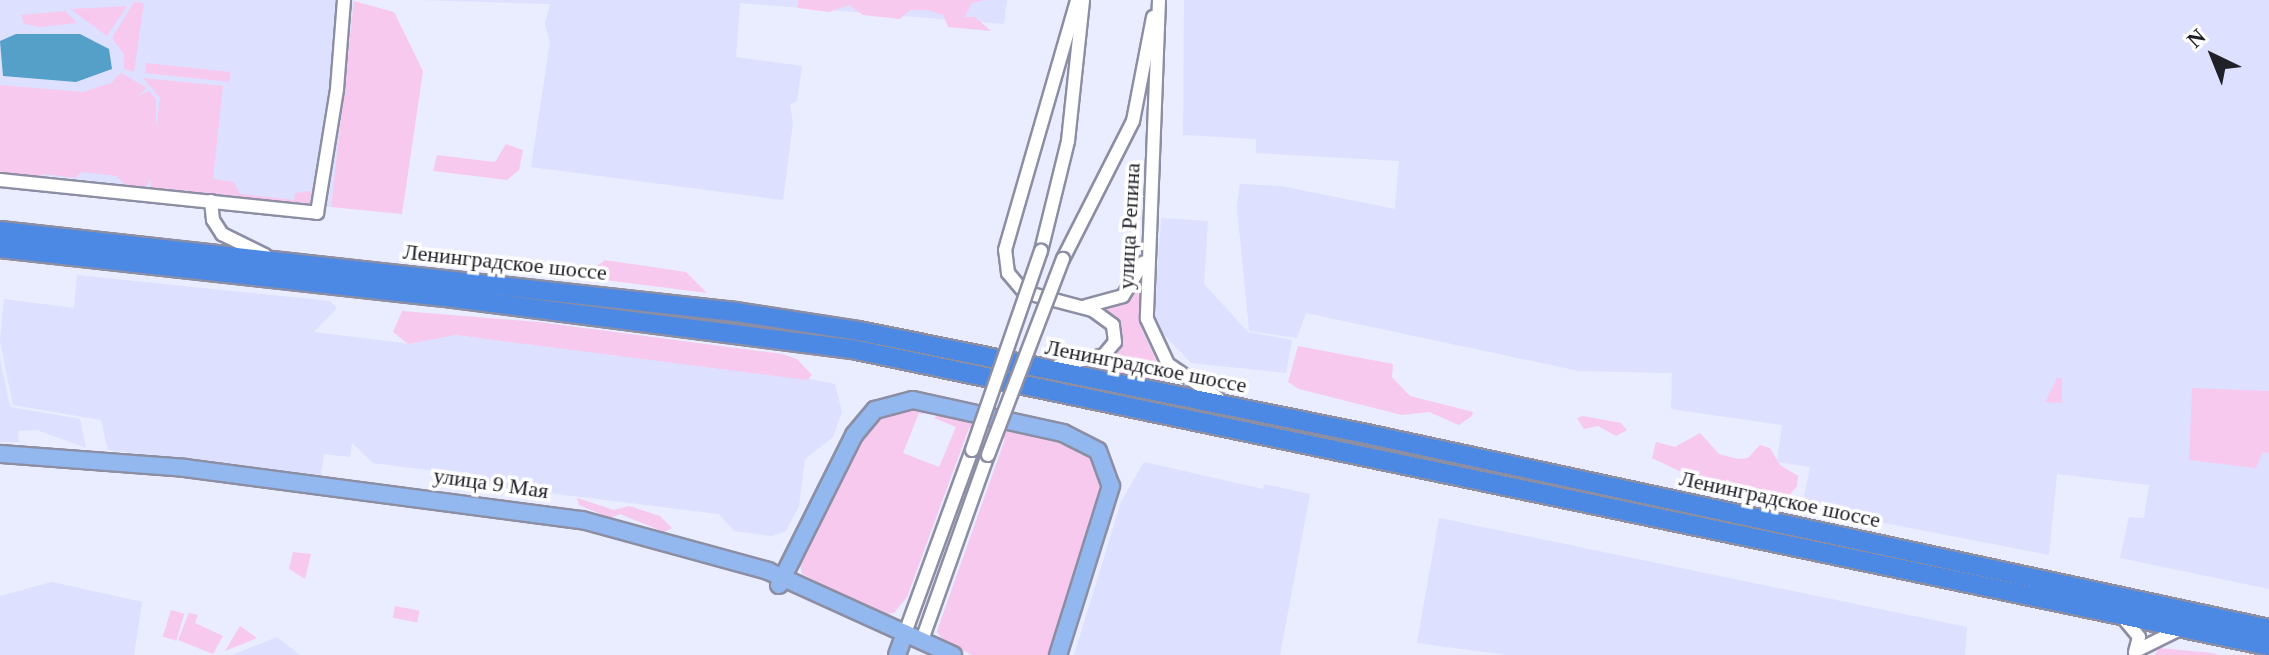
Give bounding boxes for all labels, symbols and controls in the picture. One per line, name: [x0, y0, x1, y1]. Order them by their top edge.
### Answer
north arrow: [2173, 16, 2253, 96]
text: N: [2182, 24, 2211, 53]
street label: улица Репина: [1113, 162, 1145, 290]
street label: Ленинградское шоссе: [402, 238, 608, 286]
street label: Ленинградское шоссе: [1043, 334, 1249, 398]
street label: улица 9 Мая: [432, 462, 550, 504]
street label: Ленинградское шоссе: [1677, 465, 1883, 533]

